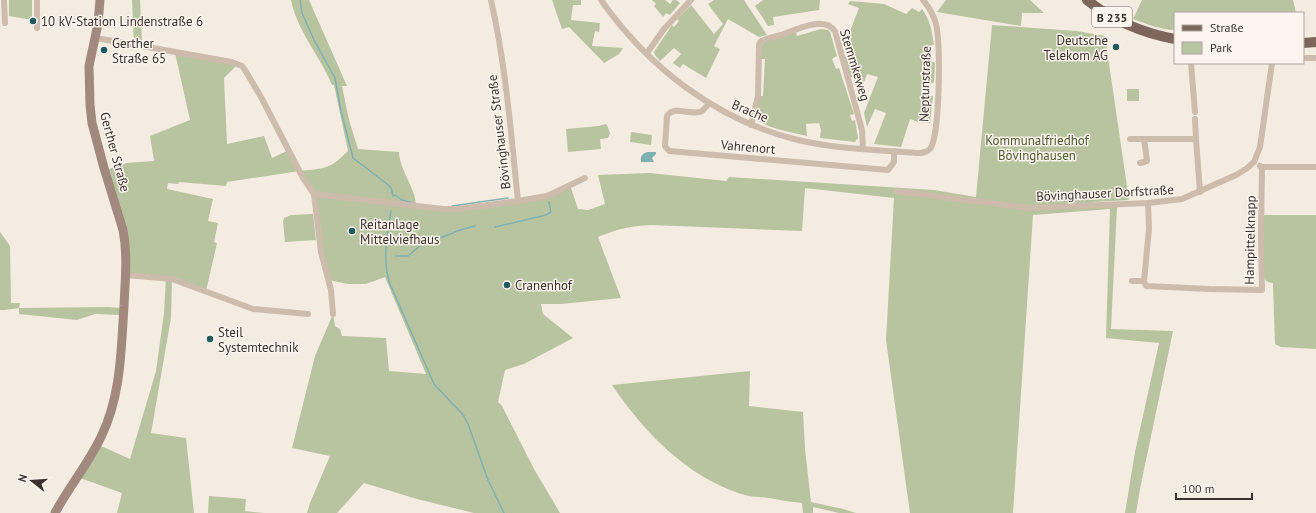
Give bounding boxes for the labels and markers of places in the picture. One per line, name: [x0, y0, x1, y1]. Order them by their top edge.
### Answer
place label: 10 kV-Station Lindenstraße 6: [41, 13, 203, 30]
marker: 10 kV-Station Lindenstraße 6: [28, 16, 38, 26]
place label: Deutsche Telekom AG: [1044, 32, 1108, 64]
place label: Gerther Straße 65: [112, 35, 166, 67]
marker: Deutsche Telekom AG: [1111, 42, 1121, 52]
marker: Gerther Straße 65: [99, 45, 109, 55]
place label: Reitanlage Mittelviefhaus: [360, 216, 439, 248]
marker: Reitanlage Mittelviefhaus: [347, 226, 357, 236]
place label: Cranenhof: [515, 277, 573, 294]
marker: Cranenhof: [502, 280, 512, 290]
place label: Steil Systemtechnik: [218, 324, 299, 356]
marker: Steil Systemtechnik: [205, 334, 215, 344]

